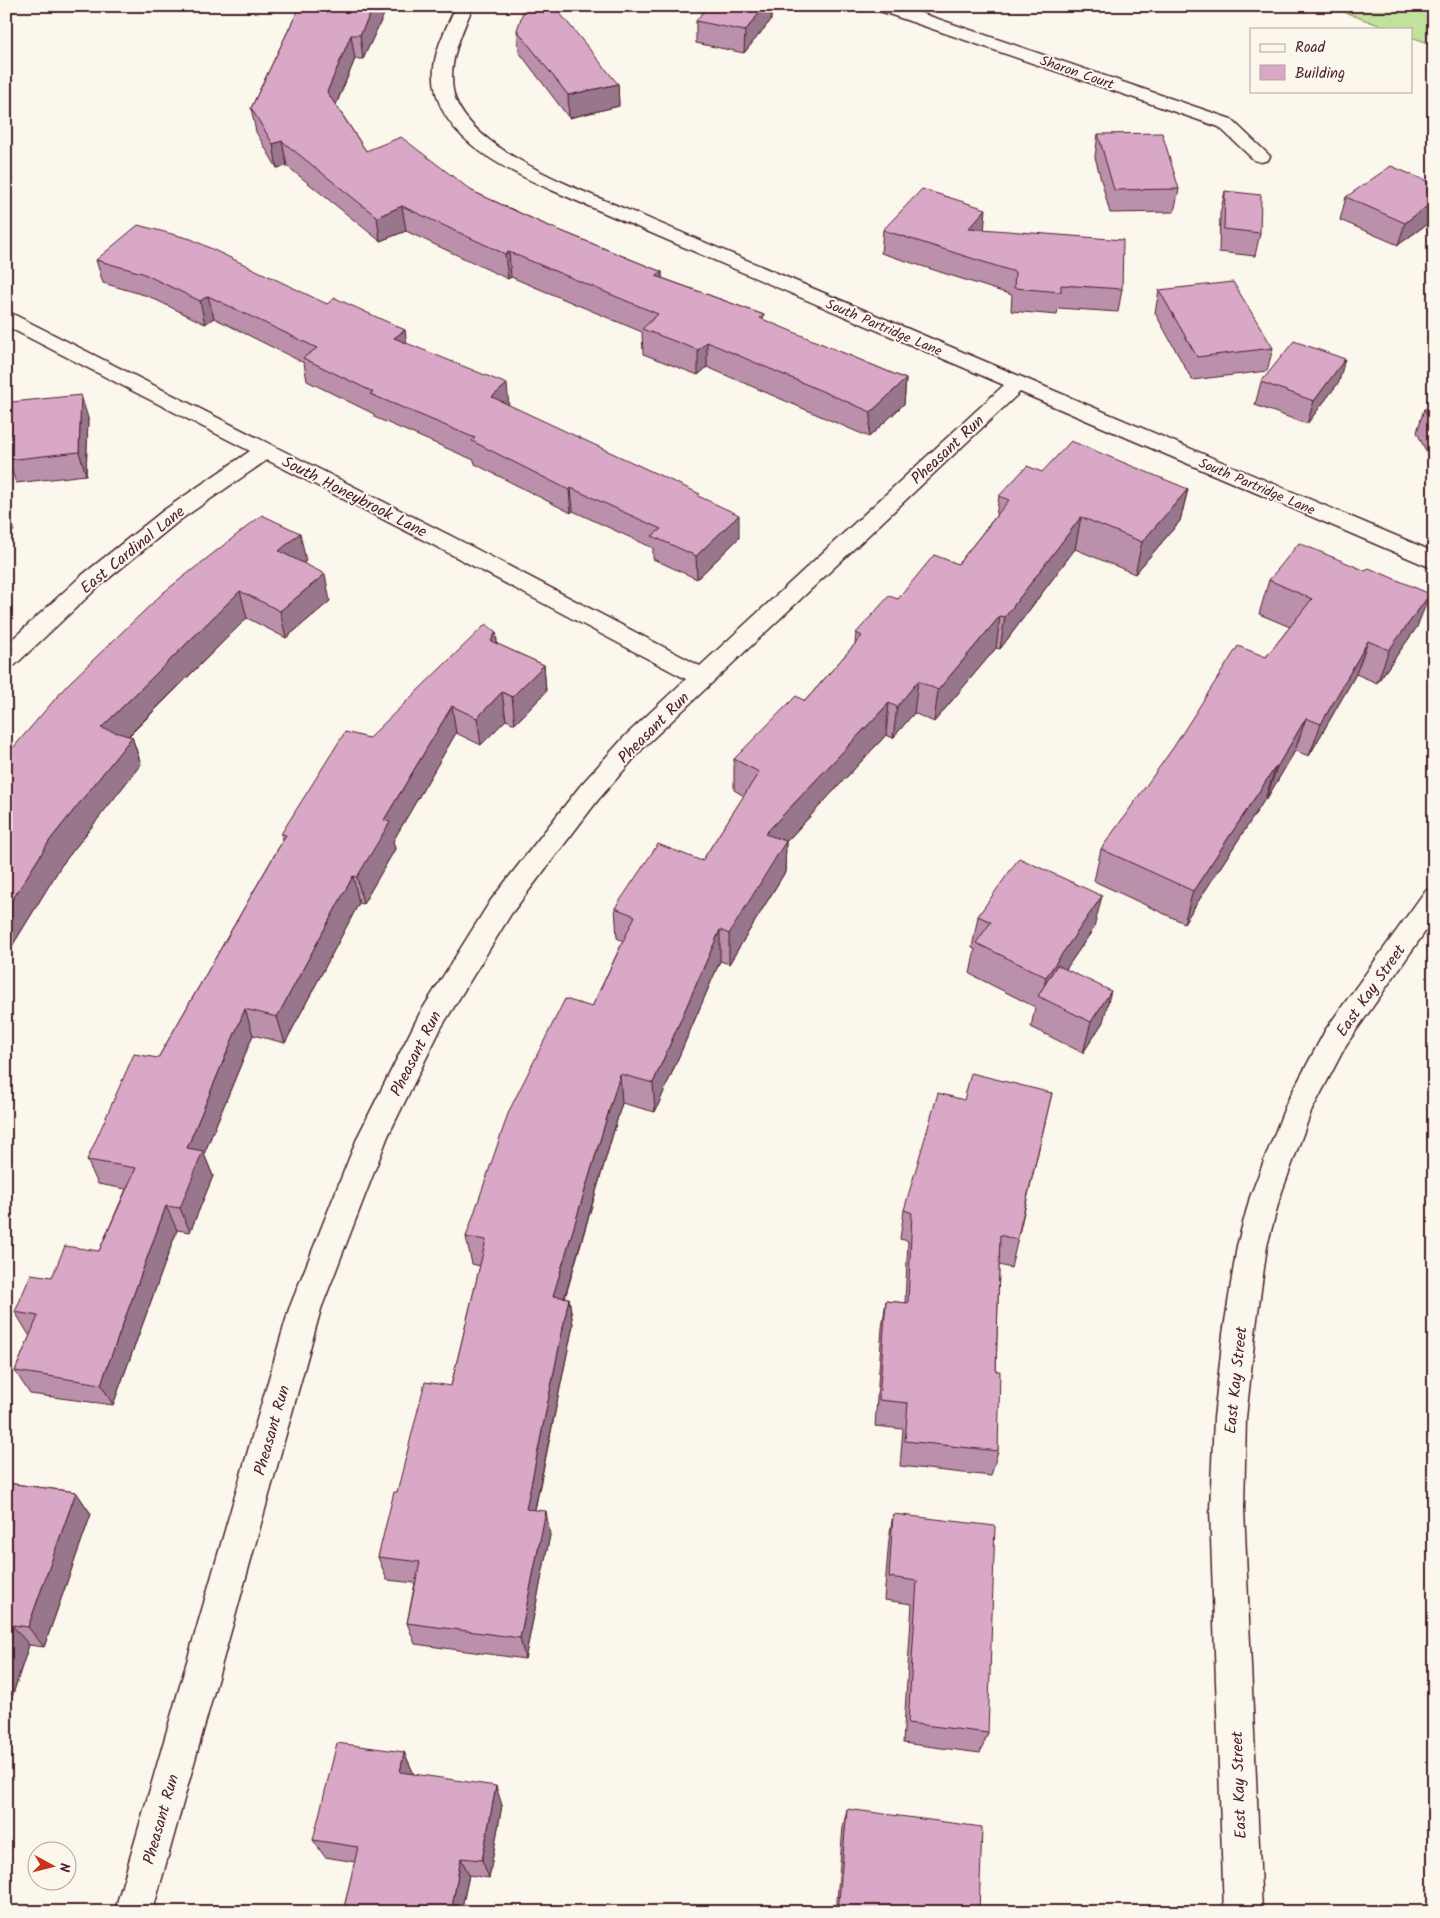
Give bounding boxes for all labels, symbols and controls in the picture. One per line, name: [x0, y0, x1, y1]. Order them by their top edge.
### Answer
legend: [1250, 28, 1412, 92]
text: Road: [1295, 36, 1326, 60]
street label: Sharon Court: [1037, 50, 1117, 96]
text: Building: [1295, 62, 1345, 86]
street label: South Partridge Lane: [822, 293, 946, 363]
street label: Pheasant Run: [905, 409, 991, 491]
street label: South Honeybrook Lane: [277, 450, 431, 545]
street label: South Partridge Lane: [1195, 452, 1319, 522]
street label: East Cardinal Lane: [75, 500, 191, 600]
street label: Pheasant Run: [612, 686, 696, 770]
street label: East Kay Street: [1330, 939, 1413, 1042]
street label: Pheasant Run: [384, 1007, 449, 1101]
street label: East Kay Street: [1218, 1324, 1255, 1435]
street label: Pheasant Run: [248, 1382, 297, 1479]
street label: East Kay Street: [1225, 1730, 1254, 1839]
street label: Pheasant Run: [137, 1771, 186, 1868]
north arrow: [28, 1840, 78, 1890]
text: N: [52, 1862, 75, 1873]

